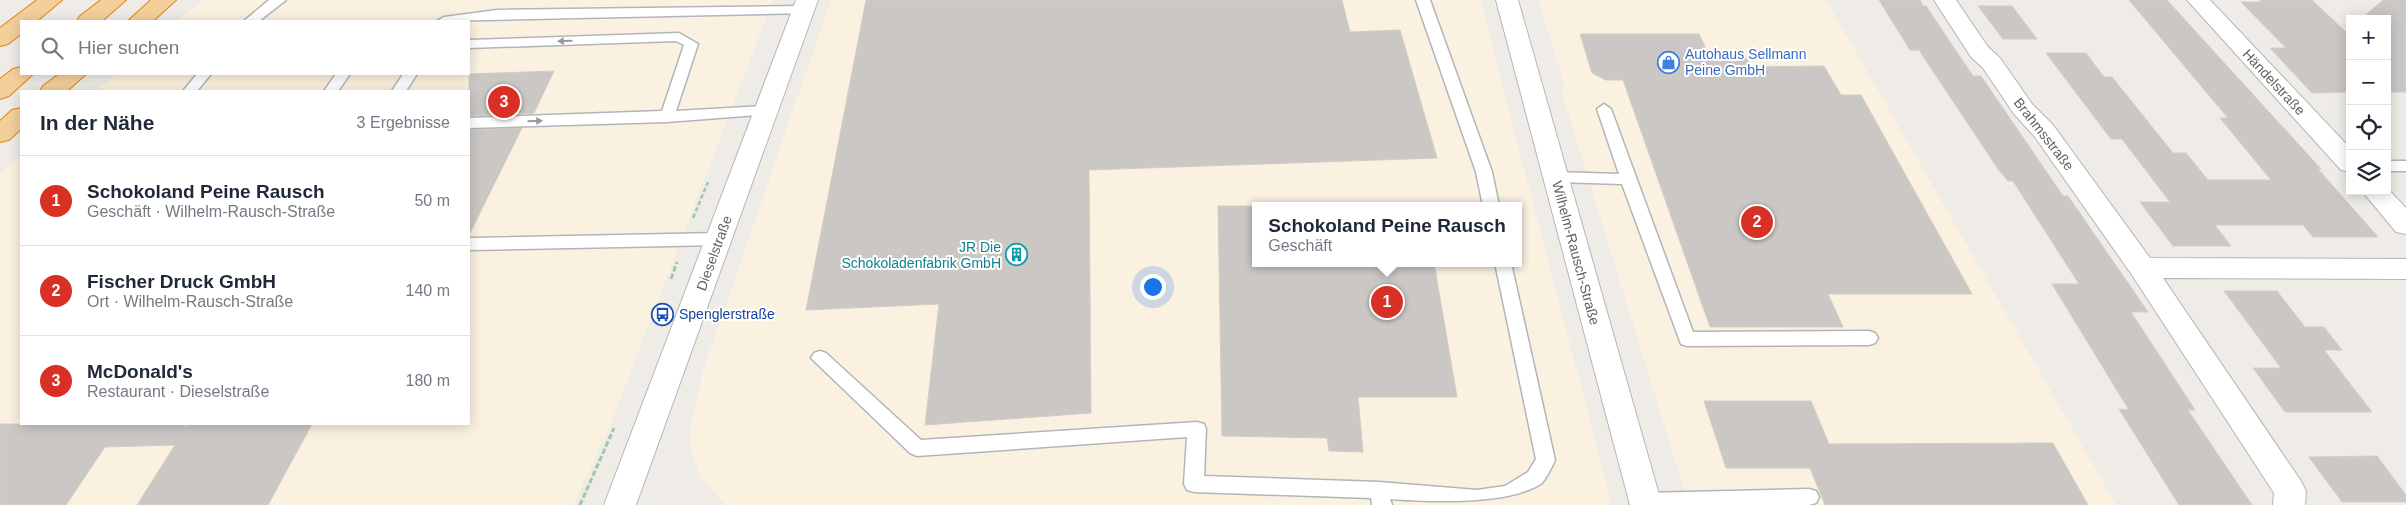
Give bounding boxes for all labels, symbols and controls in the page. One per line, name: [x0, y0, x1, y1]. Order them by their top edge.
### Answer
map controls: [2346, 15, 2391, 195]
button: +: [2346, 15, 2391, 60]
search box: [20, 20, 470, 75]
icon: search: [38, 34, 66, 62]
text: Hier suchen: [78, 37, 179, 58]
one-way arrow: [557, 37, 573, 45]
place label: Autohaus Sellmann Peine GmbH: [1685, 46, 1806, 78]
street label: Händelstraße: [2239, 46, 2309, 118]
shop icon: Autohaus Sellmann Peine GmbH: [1657, 50, 1681, 74]
button: −: [2346, 60, 2391, 105]
pin: 3: [488, 83, 520, 121]
street label: Brahmsstraße: [2011, 94, 2077, 174]
button: locate: [2346, 105, 2391, 150]
text: In der Nähe: [40, 111, 154, 134]
text: 3 Ergebnisse: [357, 114, 450, 131]
one-way arrow: [527, 117, 543, 125]
button: layers: [2346, 150, 2391, 195]
street label: Wilhelm-Rausch-Straße: [1549, 179, 1603, 327]
text: Schokoland Peine Rausch: [87, 181, 325, 202]
text: 1: [52, 192, 60, 209]
text: 50 m: [414, 192, 450, 209]
popup: [1252, 202, 1522, 267]
text: Geschäft · Wilhelm-Rausch-Straße: [87, 203, 335, 220]
pin: 2: [1741, 203, 1773, 241]
street label: Dieselstraße: [693, 213, 735, 293]
text: Schokoland Peine Rausch: [1268, 215, 1506, 236]
text: Geschäft: [1268, 237, 1332, 254]
place label: JR Die Schokoladenfabrik GmbH: [841, 239, 1001, 271]
building icon: JR Die Schokoladenfabrik GmbH: [1005, 243, 1029, 267]
text: Fischer Druck GmbH: [87, 271, 276, 292]
your location: [1140, 274, 1166, 300]
text: 2: [52, 282, 60, 299]
text: 140 m: [406, 282, 450, 299]
pin: 1: [1371, 283, 1403, 321]
text: Ort · Wilhelm-Rausch-Straße: [87, 293, 293, 310]
bus stop icon: Spenglerstraße: [651, 302, 675, 326]
place label: Spenglerstraße: [679, 306, 775, 322]
text: McDonald's: [87, 361, 193, 382]
text: 3: [52, 372, 60, 389]
text: 180 m: [406, 372, 450, 389]
text: Restaurant · Dieselstraße: [87, 383, 269, 400]

